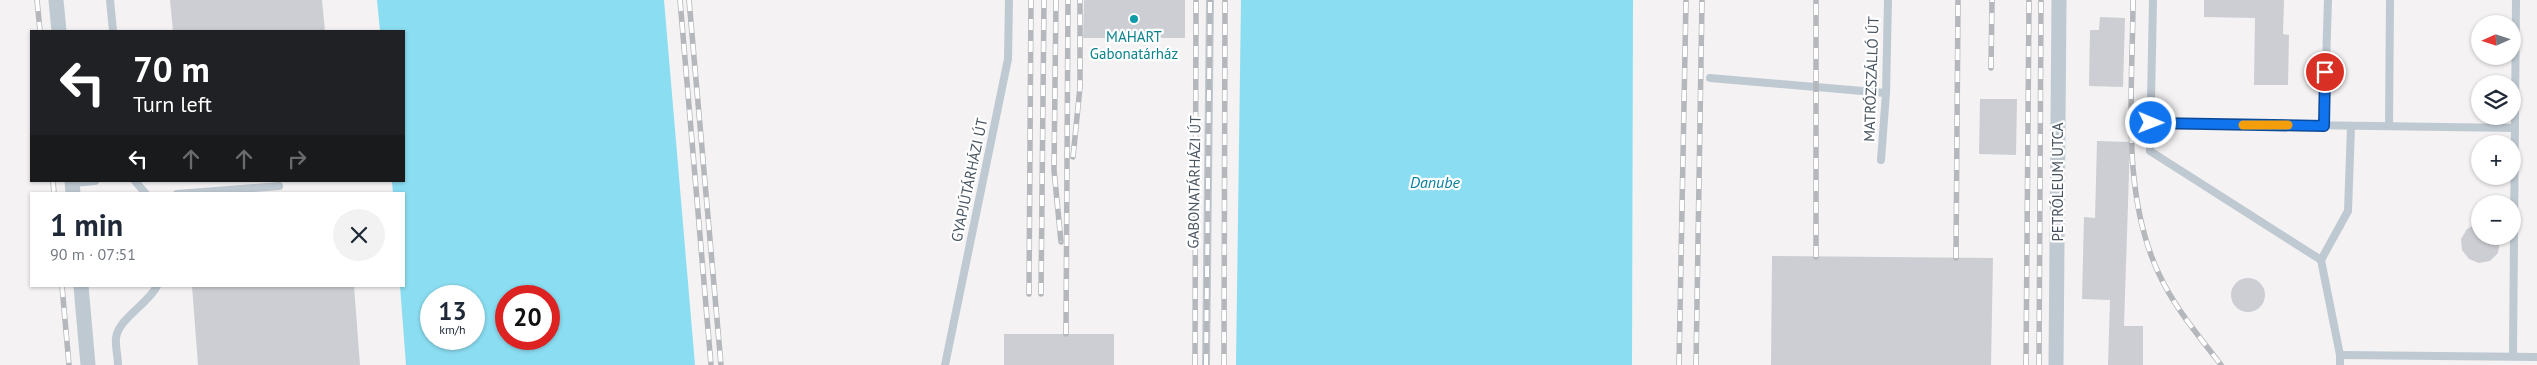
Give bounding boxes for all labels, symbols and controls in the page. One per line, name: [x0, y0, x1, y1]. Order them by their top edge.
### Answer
marker: MAHART Gabonatárház: [1128, 13, 1140, 25]
street label: MATRÓZSZÁLLÓ ÚT: [1859, 15, 1883, 142]
north arrow: [2471, 15, 2521, 65]
map controls: [2471, 15, 2521, 245]
place label: MAHART Gabonatárház: [1090, 27, 1178, 63]
text: 70 m: [133, 46, 210, 92]
icon: left: [50, 50, 115, 115]
pin: [2304, 51, 2346, 93]
icon: arrive: [2311, 58, 2339, 86]
button: layers: [2471, 75, 2521, 125]
text: Turn left: [133, 90, 212, 118]
position arrow: [2124, 96, 2176, 148]
street label: GABONATÁRHÁZI ÚT: [1183, 115, 1205, 249]
street label: GYAPJÚTÁRHÁZI ÚT: [947, 116, 992, 244]
street label: PETRÓLEUM UTCA: [2048, 122, 2067, 242]
button: +: [2471, 135, 2521, 185]
icon: left: [124, 145, 152, 173]
icon: ahead: [177, 145, 205, 173]
icon: ahead: [230, 145, 258, 173]
icon: right: [283, 145, 311, 173]
water label: Danube: [1410, 172, 1461, 192]
button: −: [2471, 195, 2521, 245]
text: 1 min: [50, 205, 123, 244]
button: close: [333, 209, 385, 261]
text: 90 m · 07:51: [50, 244, 136, 264]
speed limit sign: 20: [495, 285, 560, 350]
text: 13: [438, 295, 467, 327]
text: km/h: [439, 322, 466, 337]

